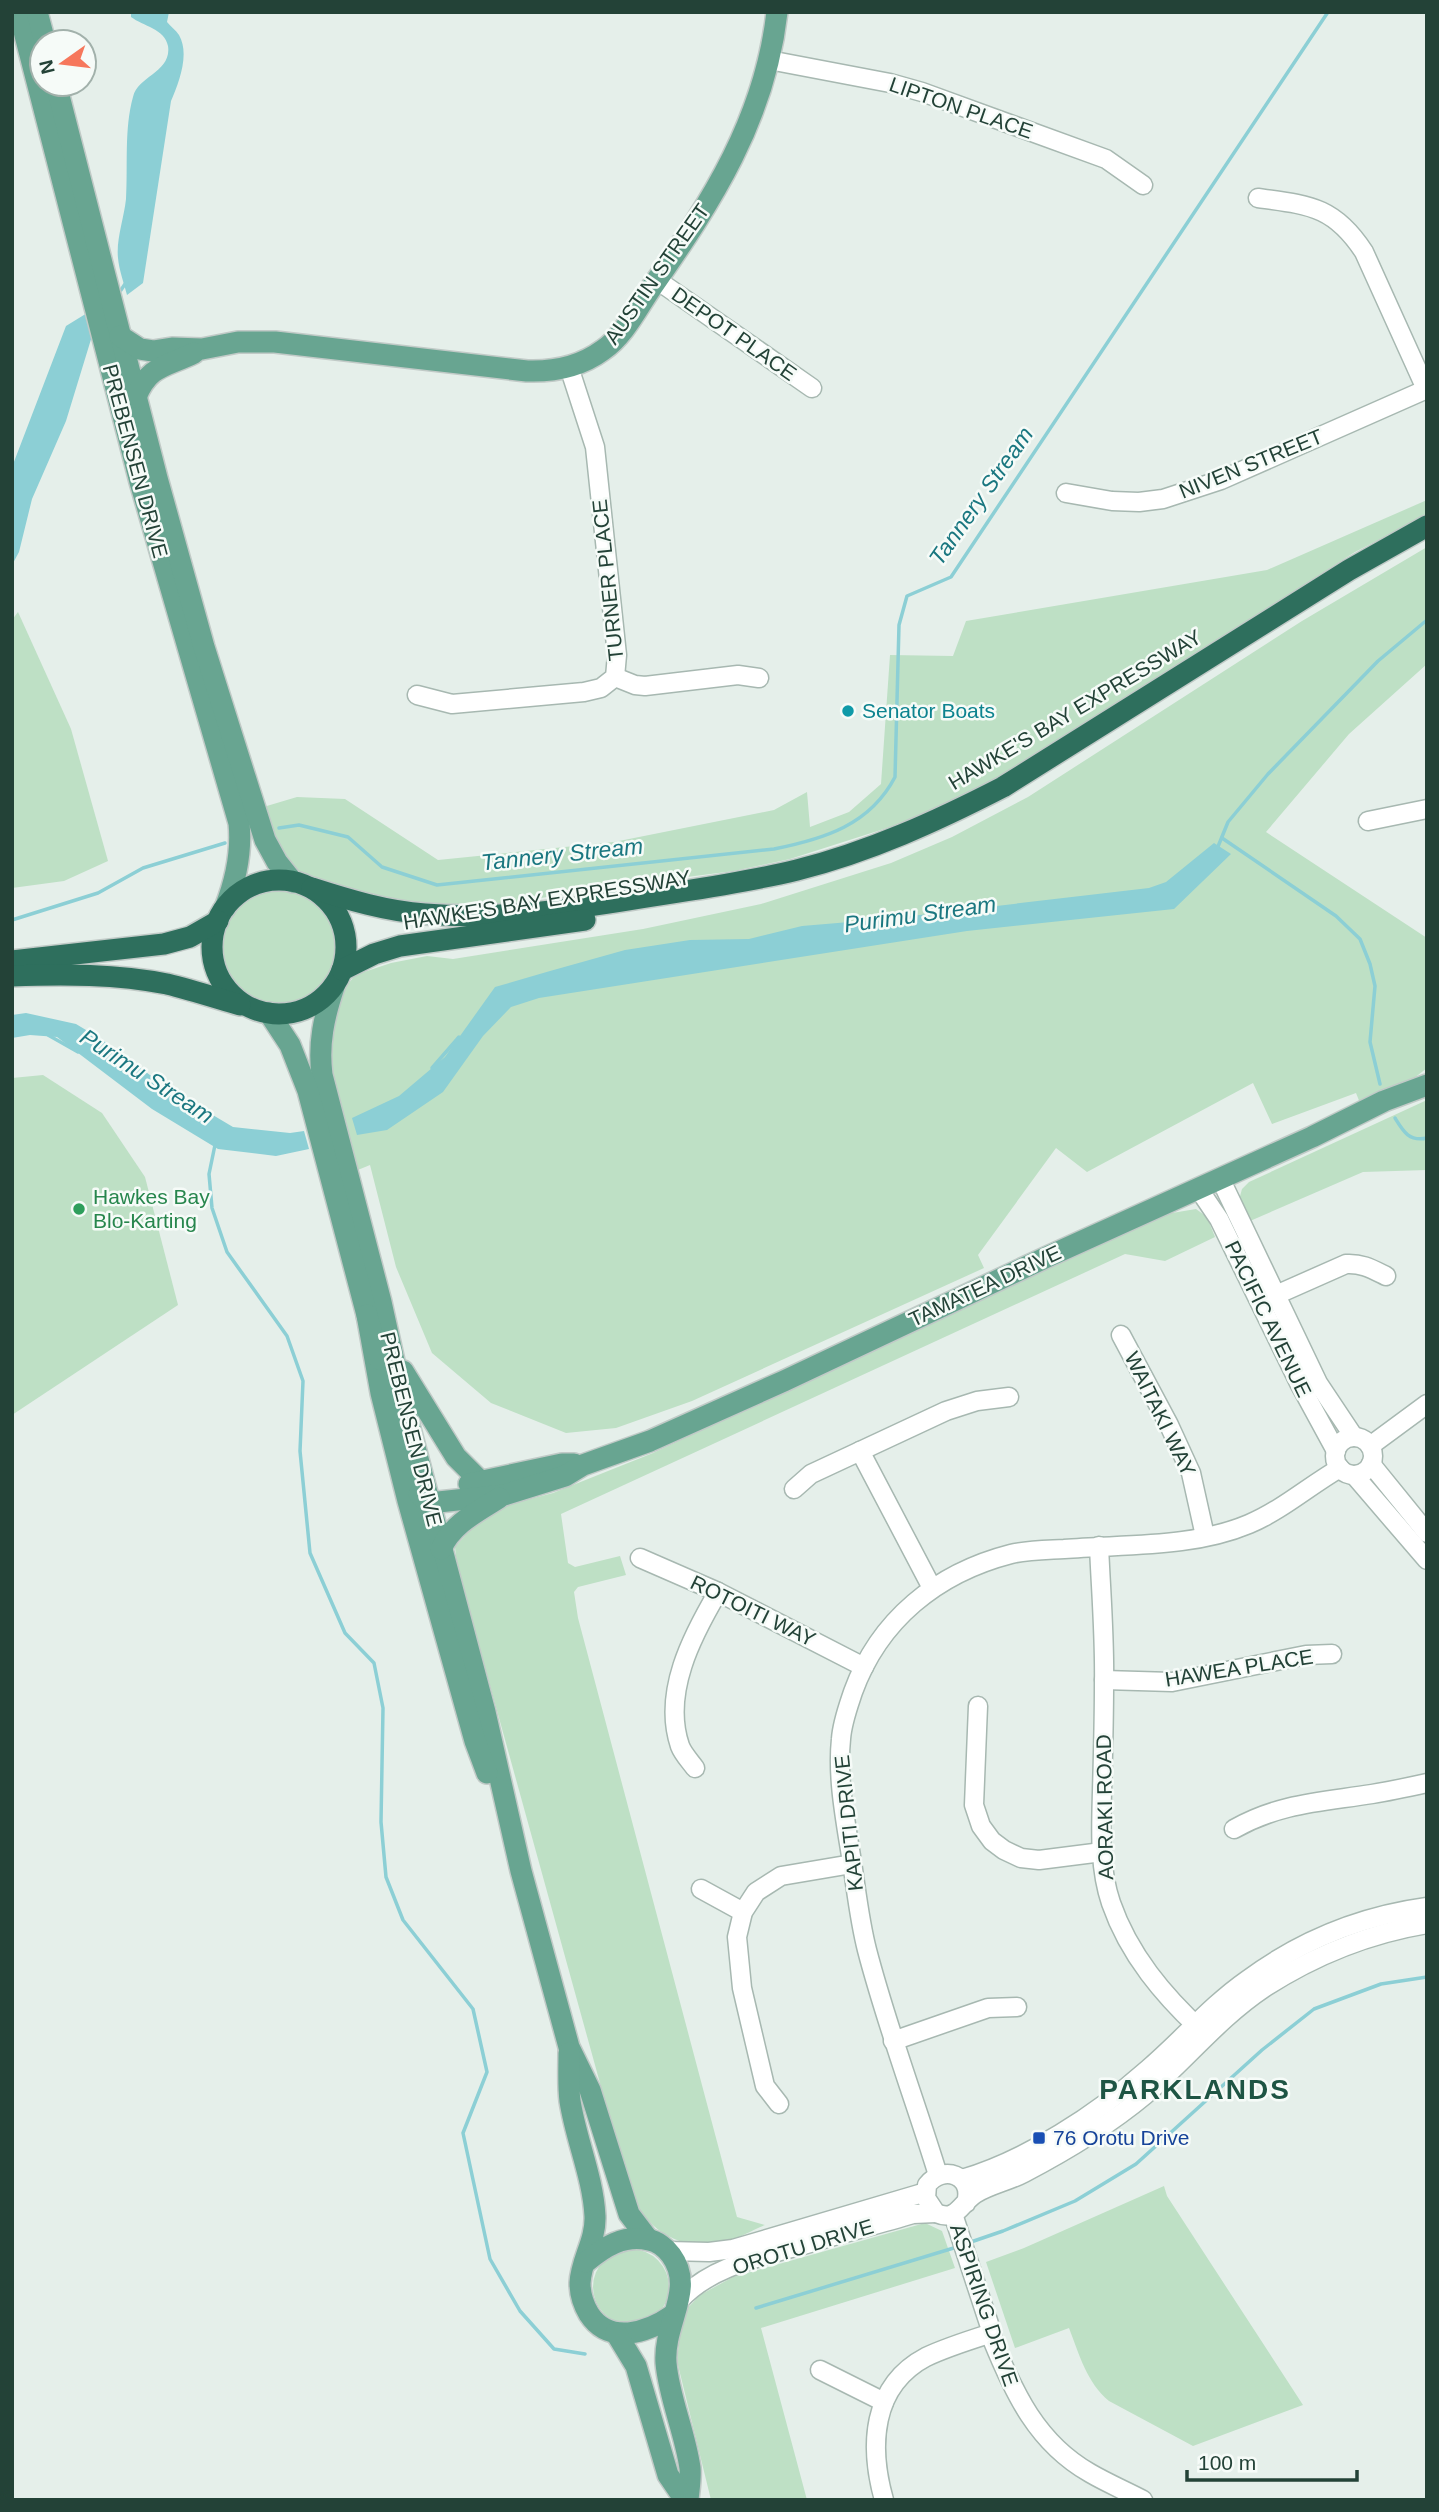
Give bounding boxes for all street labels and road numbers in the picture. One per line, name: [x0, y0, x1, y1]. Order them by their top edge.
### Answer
street label: LIPTON PLACE: [886, 72, 1036, 143]
street label: AUSTIN STREET: [600, 199, 714, 348]
street label: DEPOT PLACE: [668, 282, 801, 385]
street label: PREBENSEN DRIVE: [99, 362, 172, 560]
street label: NIVEN STREET: [1176, 424, 1326, 503]
street label: TURNER PLACE: [588, 498, 627, 662]
street label: HAWKE'S BAY EXPRESSWAY: [944, 625, 1205, 794]
street label: HAWKE'S BAY EXPRESSWAY: [402, 865, 692, 934]
street label: PACIFIC AVENUE: [1221, 1237, 1316, 1401]
street label: TAMATEA DRIVE: [905, 1240, 1064, 1331]
street label: PREBENSEN DRIVE: [376, 1329, 447, 1528]
street label: WAITAKI WAY: [1120, 1348, 1200, 1480]
street label: ROTOITI WAY: [687, 1570, 819, 1651]
street label: HAWEA PLACE: [1163, 1644, 1315, 1691]
street label: AORAKI ROAD: [1092, 1734, 1117, 1880]
street label: KAPITI DRIVE: [830, 1754, 867, 1892]
street label: OROTU DRIVE: [730, 2214, 876, 2279]
street label: ASPIRING DRIVE: [946, 2221, 1023, 2389]

